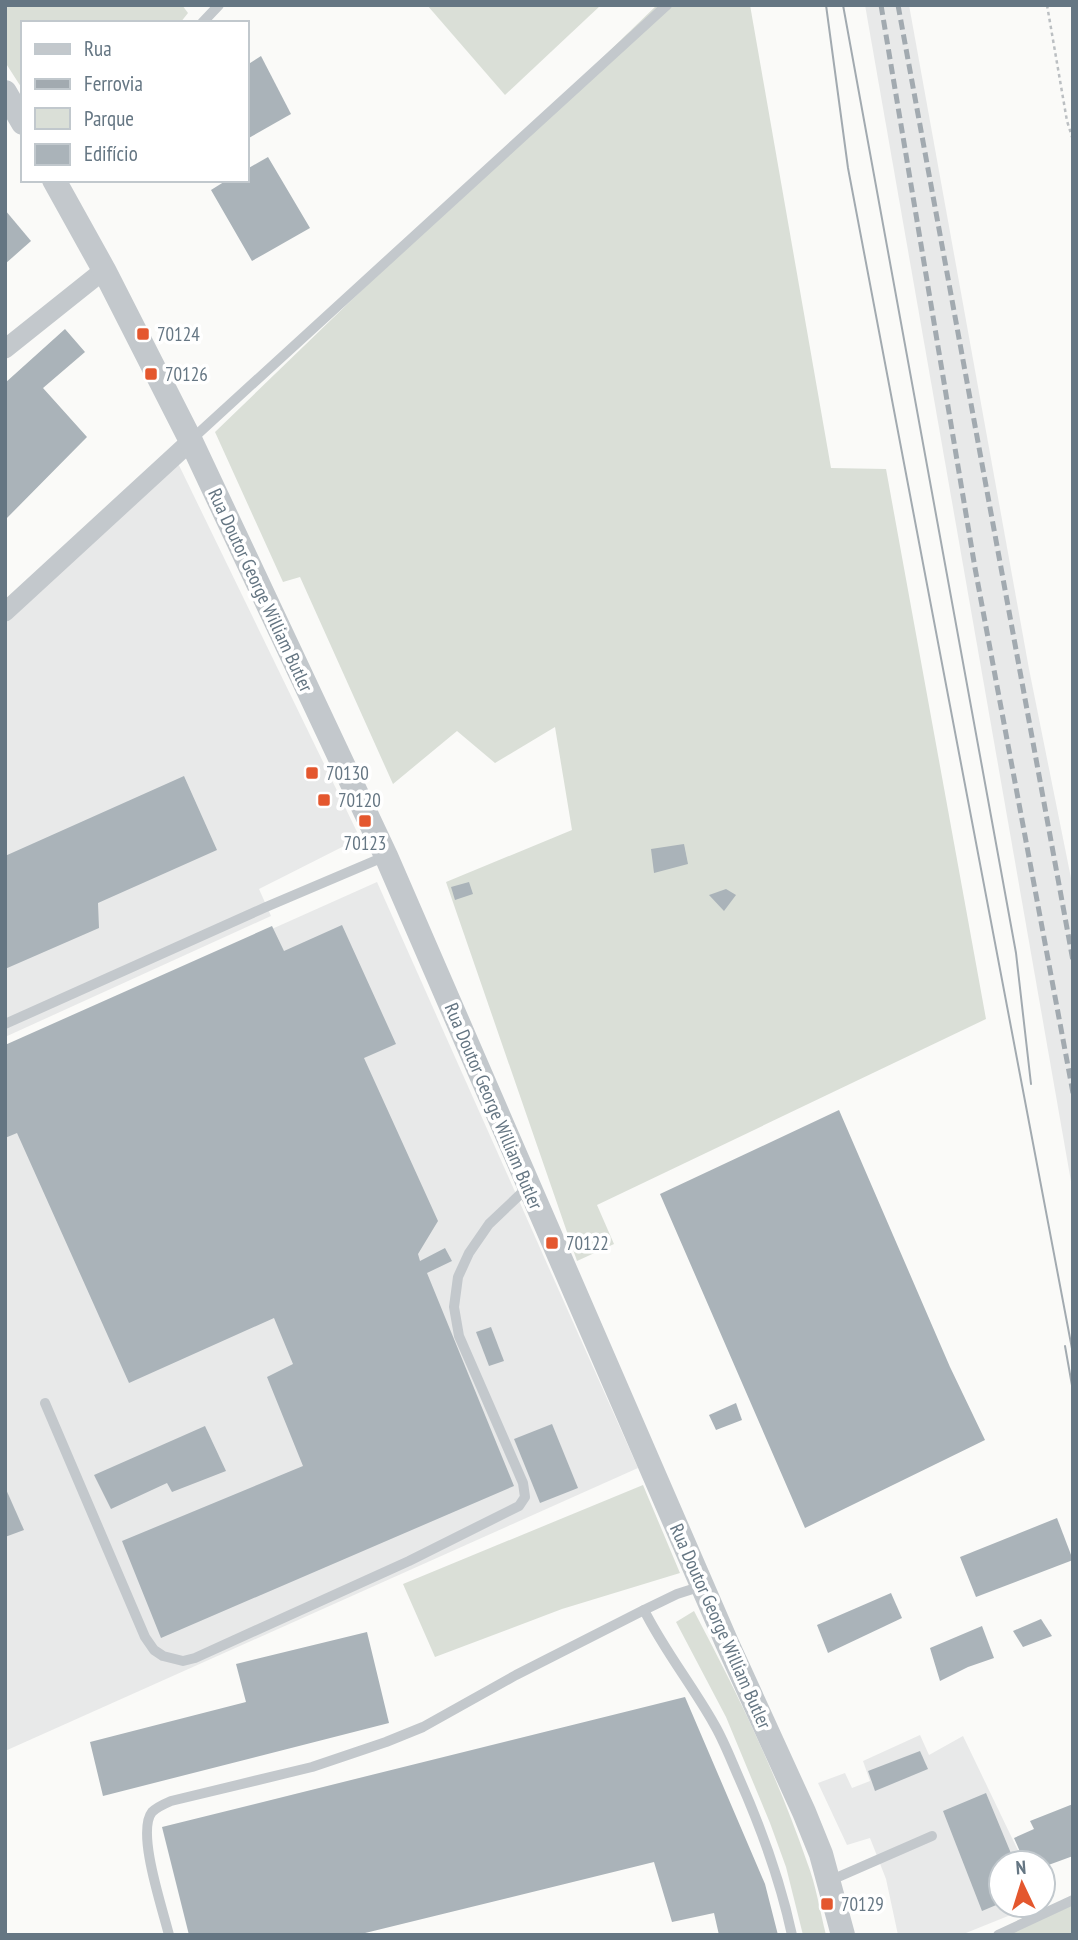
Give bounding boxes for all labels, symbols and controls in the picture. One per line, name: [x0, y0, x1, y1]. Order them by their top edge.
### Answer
legend: [21, 21, 248, 182]
text: Rua: [84, 35, 112, 62]
text: Ferrovia: [84, 70, 143, 97]
text: Parque: [84, 105, 134, 132]
text: Edifício: [84, 140, 138, 167]
place label: 70124: [157, 322, 200, 346]
marker: 70124: [135, 326, 151, 342]
place label: 70126: [165, 362, 208, 386]
marker: 70126: [143, 366, 159, 382]
street label: Rua Doutor George William Butler: [203, 484, 319, 696]
place label: 70130: [326, 761, 369, 785]
marker: 70130: [304, 765, 320, 781]
place label: 70120: [338, 788, 381, 812]
marker: 70120: [316, 792, 332, 808]
marker: 70123: [357, 813, 373, 829]
place label: 70123: [344, 831, 386, 855]
street label: Rua Doutor George William Butler: [440, 999, 549, 1214]
place label: 70122: [566, 1231, 609, 1255]
marker: 70122: [544, 1235, 560, 1251]
street label: Rua Doutor George William Butler: [665, 1520, 777, 1733]
north arrow: [987, 1849, 1057, 1919]
text: N: [1015, 1855, 1027, 1879]
place label: 70129: [841, 1892, 884, 1916]
marker: 70129: [819, 1896, 835, 1912]

